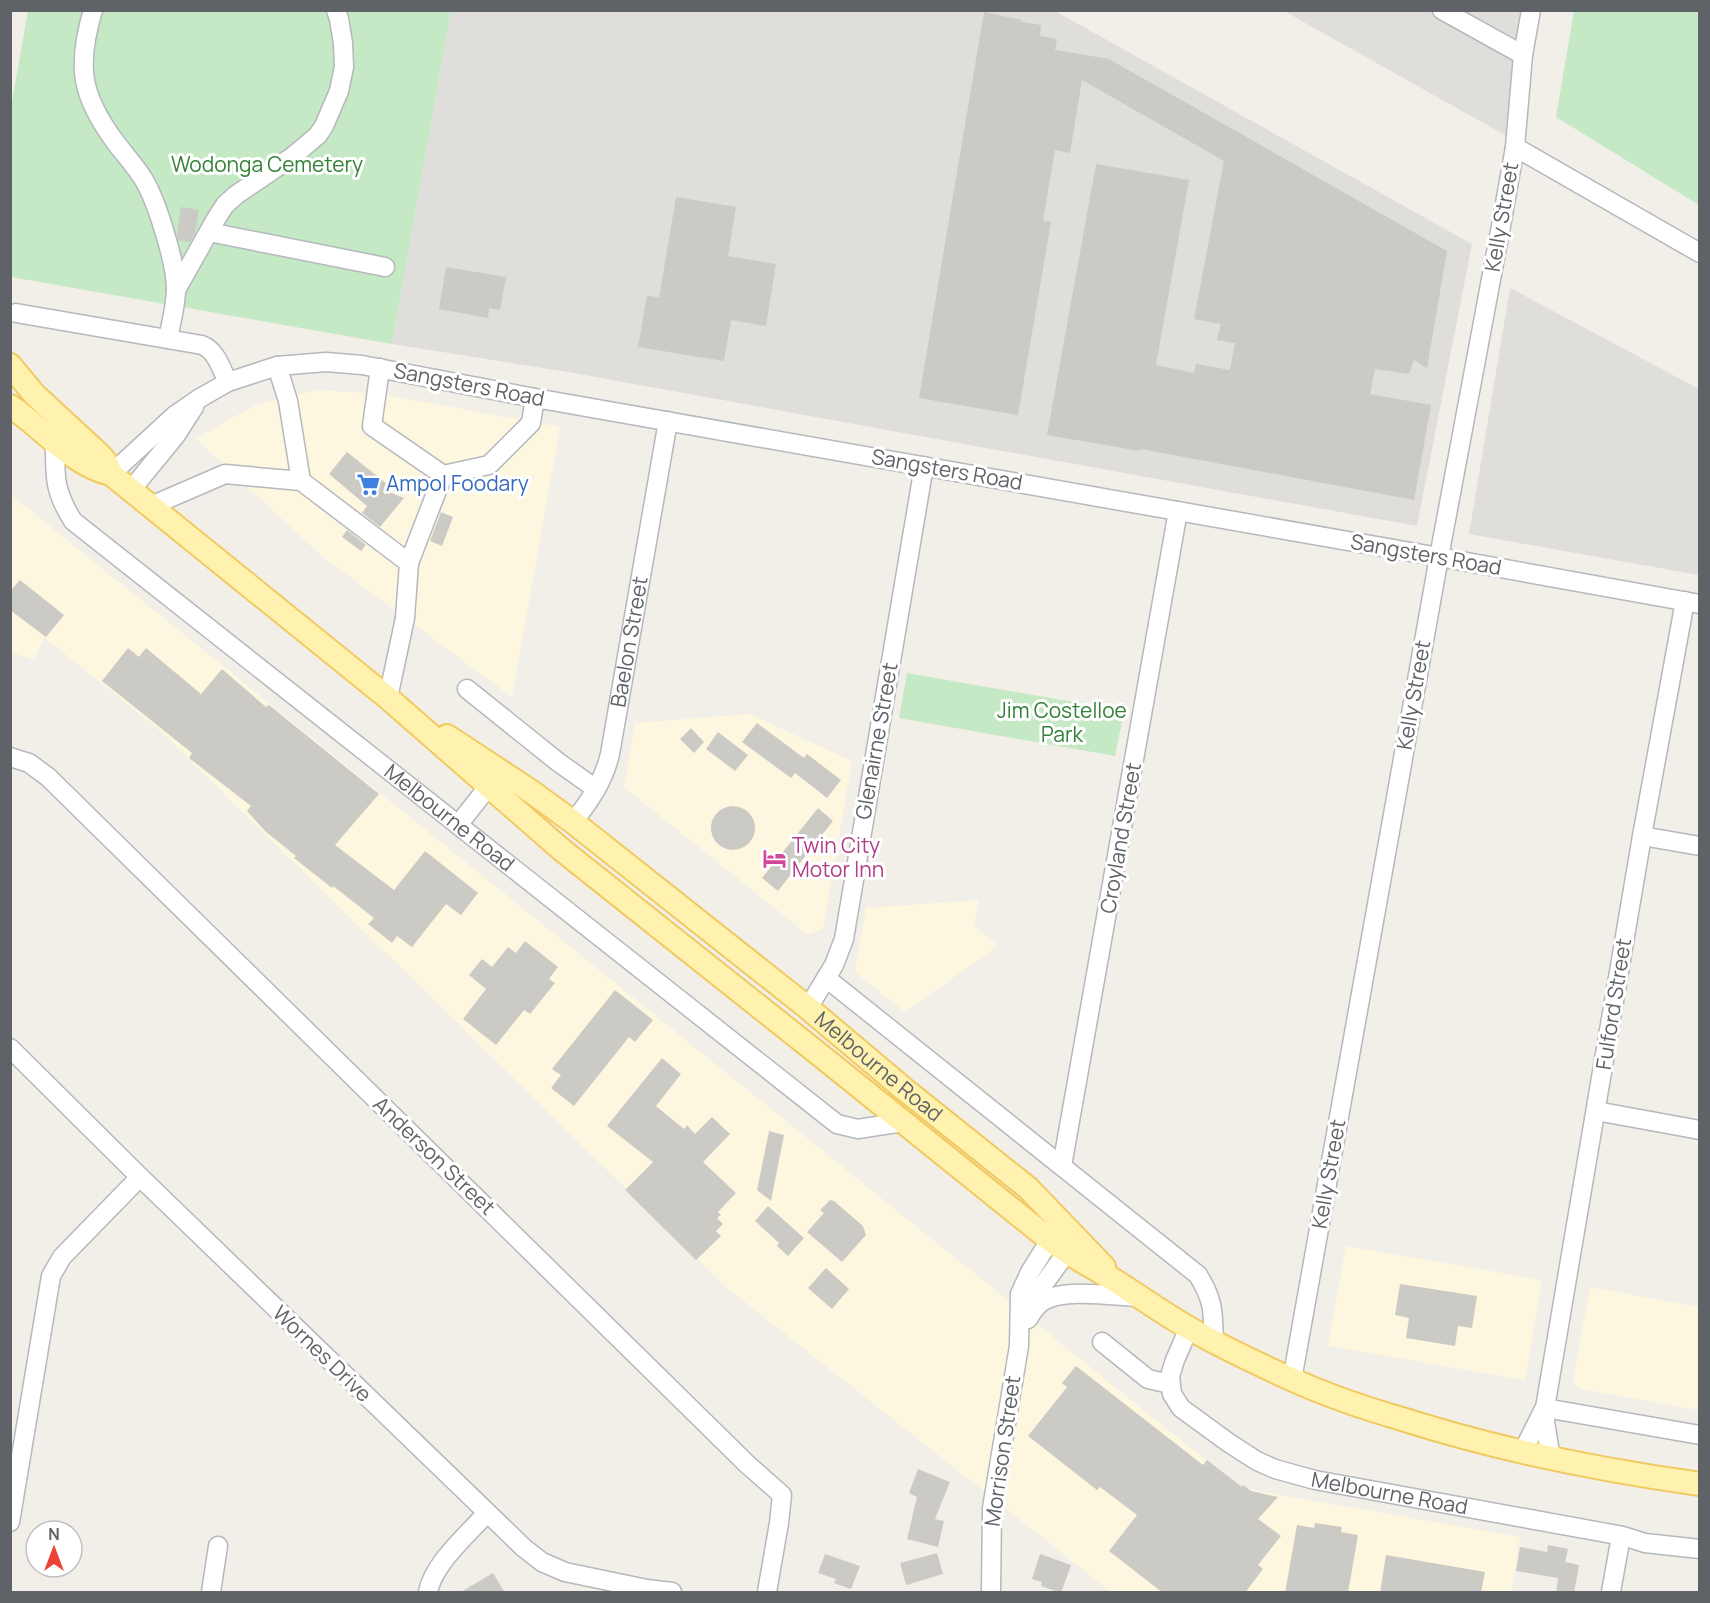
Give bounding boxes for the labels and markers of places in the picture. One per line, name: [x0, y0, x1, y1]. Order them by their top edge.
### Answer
place label: Ampol Foodary: [386, 469, 529, 497]
supermarket icon: Ampol Foodary: [355, 471, 381, 497]
place label: Twin City Motor Inn: [792, 831, 884, 883]
hotel icon: Twin City Motor Inn: [761, 845, 787, 871]

